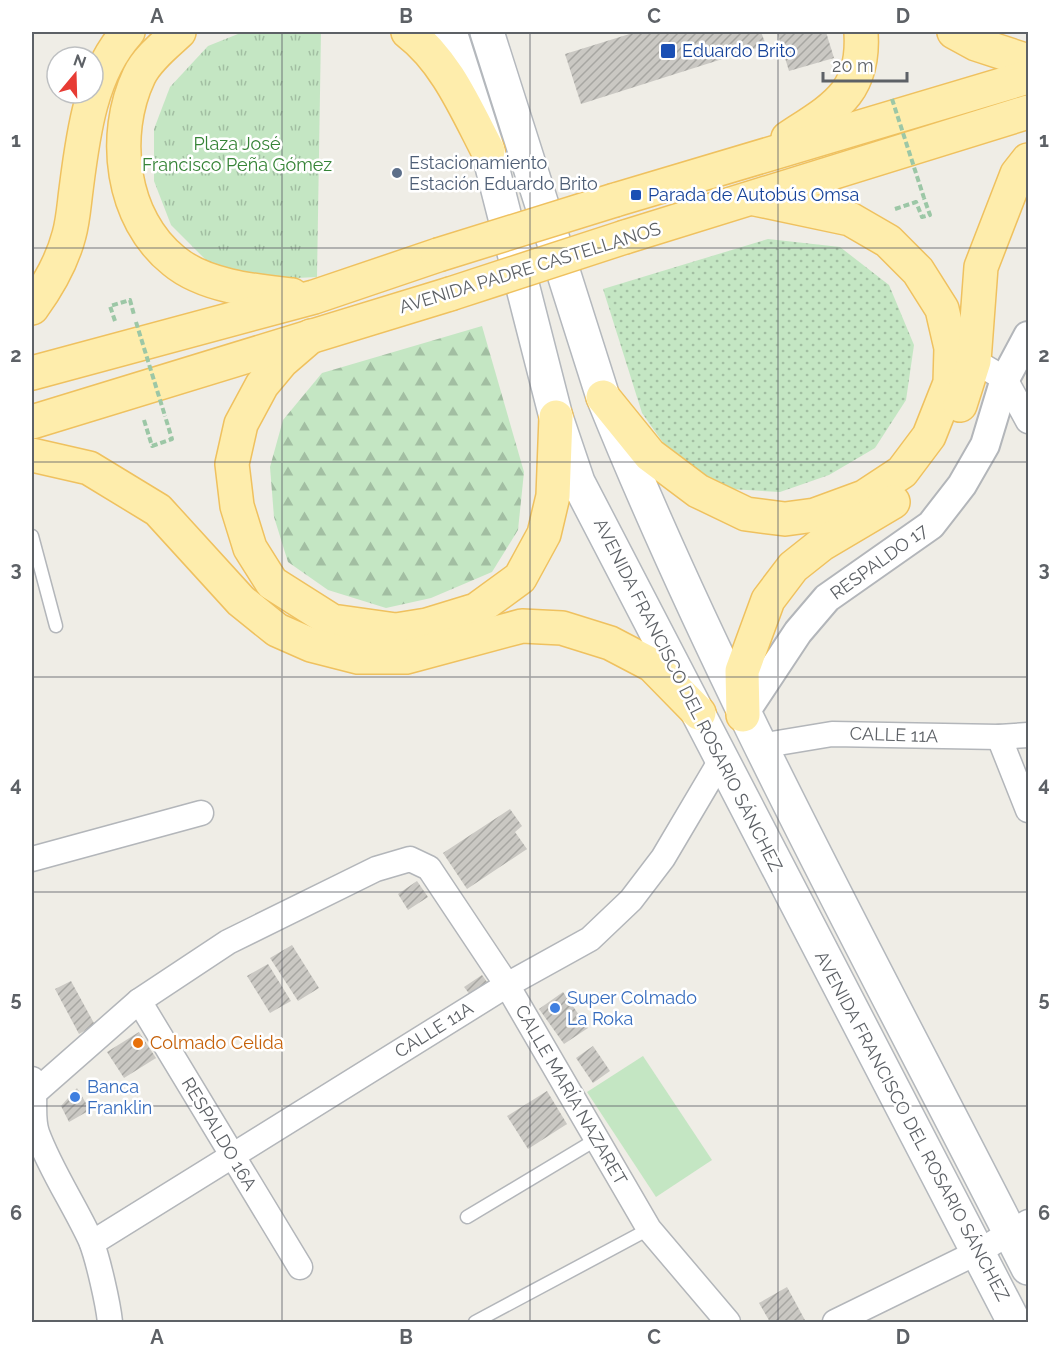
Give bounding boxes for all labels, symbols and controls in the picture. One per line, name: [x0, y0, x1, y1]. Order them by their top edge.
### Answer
text: A: [150, 4, 164, 28]
text: B: [399, 4, 413, 28]
text: C: [647, 4, 661, 28]
text: D: [896, 4, 910, 28]
place label: Eduardo Brito: [682, 40, 796, 61]
marker: Eduardo Brito: [659, 42, 677, 60]
north arrow: [45, 45, 105, 105]
scale bar: [823, 45, 907, 83]
text: N: [71, 50, 89, 72]
text: 20 m: [832, 55, 874, 76]
text: 1: [11, 128, 21, 152]
text: 1: [1039, 128, 1049, 152]
park label: Plaza José Francisco Peña Gómez: [142, 133, 332, 175]
place label: Estacionamiento Estación Eduardo Brito: [409, 152, 598, 194]
marker: Estacionamiento Estación Eduardo Brito: [390, 166, 404, 180]
place label: Parada de Autobús Omsa: [648, 184, 859, 205]
marker: Parada de Autobús Omsa: [629, 188, 643, 202]
street label: AVENIDA PADRE CASTELLANOS: [397, 218, 663, 317]
text: 2: [10, 343, 22, 367]
text: 2: [1038, 343, 1050, 367]
street label: AVENIDA FRANCISCO DEL ROSARIO SÁNCHEZ: [590, 514, 788, 875]
street label: RESPALDO 17: [826, 519, 932, 604]
text: 3: [10, 557, 22, 581]
text: 3: [1038, 557, 1050, 581]
street label: CALLE 11A: [849, 722, 939, 747]
text: 4: [10, 772, 22, 796]
text: 4: [1038, 772, 1050, 796]
street label: AVENIDA FRANCISCO DEL ROSARIO SÁNCHEZ: [811, 947, 1015, 1304]
text: 5: [10, 987, 22, 1011]
place label: Super Colmado La Roka: [567, 987, 697, 1029]
text: 5: [1038, 987, 1050, 1011]
street label: CALLE 11A: [391, 997, 477, 1062]
street label: CALLE MARÍA NAZARET: [511, 1000, 633, 1189]
marker: Super Colmado La Roka: [548, 1001, 562, 1015]
place label: Colmado Celida: [150, 1032, 284, 1053]
marker: Colmado Celida: [131, 1036, 145, 1050]
street label: RESPALDO 16A: [177, 1073, 261, 1194]
place label: Banca Franklin: [87, 1076, 152, 1118]
marker: Banca Franklin: [68, 1090, 82, 1104]
text: 6: [10, 1201, 22, 1225]
text: 6: [1038, 1201, 1050, 1225]
text: A: [150, 1325, 164, 1349]
text: B: [399, 1325, 413, 1349]
text: C: [647, 1325, 661, 1349]
text: D: [896, 1325, 910, 1349]

